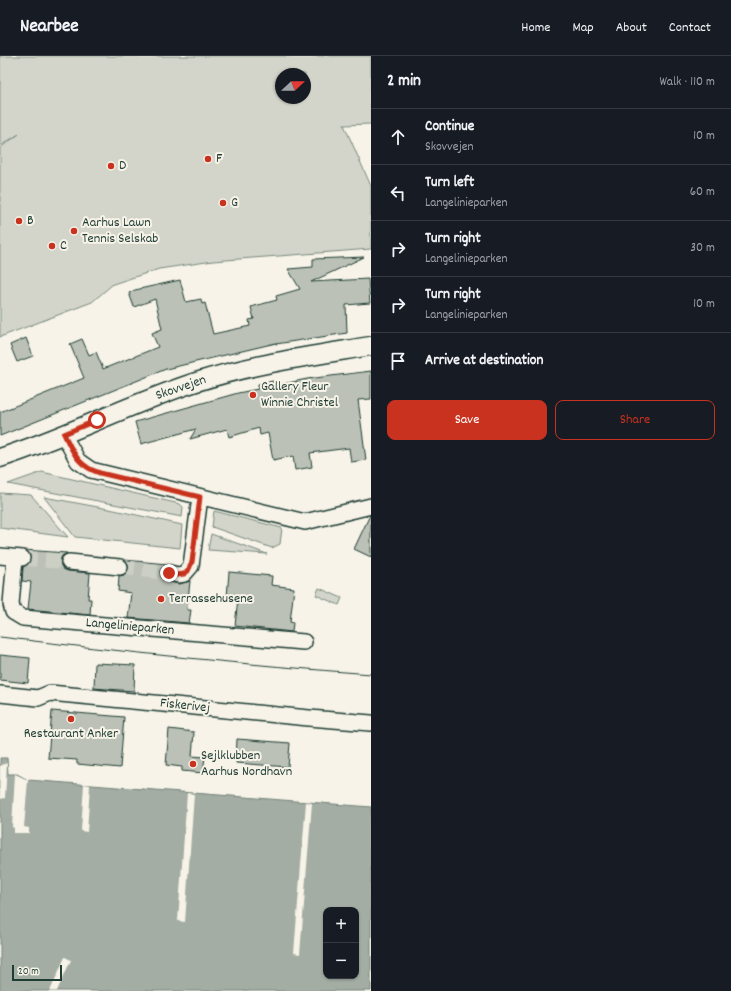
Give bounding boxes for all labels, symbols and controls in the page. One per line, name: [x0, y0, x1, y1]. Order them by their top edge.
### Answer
text: Nearbee: [20, 14, 79, 41]
text: Home: [521, 18, 550, 38]
text: Map: [572, 18, 594, 38]
text: About: [616, 18, 647, 38]
text: Contact: [669, 18, 711, 38]
north arrow: [275, 68, 311, 104]
text: 2 min: [387, 70, 421, 94]
text: Walk · 110 m: [659, 73, 715, 92]
text: Continue: [425, 116, 474, 138]
icon: ahead: [387, 126, 409, 148]
text: 10 m: [693, 127, 715, 146]
text: Skovvejen: [425, 138, 474, 157]
place label: F: [216, 149, 223, 169]
marker: F: [203, 154, 213, 164]
place label: D: [119, 156, 126, 176]
marker: D: [106, 161, 116, 171]
text: Turn left: [425, 172, 474, 194]
icon: left: [387, 182, 409, 204]
text: 60 m: [690, 183, 715, 202]
place label: G: [231, 193, 238, 213]
text: Langelinieparken: [425, 194, 507, 213]
marker: G: [218, 198, 228, 208]
place label: B: [27, 211, 34, 231]
place label: Aarhus Lawn Tennis Selskab: [82, 213, 158, 249]
marker: B: [14, 216, 24, 226]
marker: Aarhus Lawn Tennis Selskab: [69, 226, 79, 236]
text: Turn right: [425, 228, 481, 250]
place label: C: [60, 236, 67, 256]
icon: right: [387, 238, 409, 260]
text: 30 m: [690, 239, 715, 258]
marker: C: [47, 241, 57, 251]
text: Langelinieparken: [425, 250, 507, 269]
text: Turn right: [425, 284, 481, 306]
icon: right: [387, 294, 409, 316]
text: 10 m: [693, 295, 715, 314]
text: Langelinieparken: [425, 306, 507, 325]
icon: arrive: [387, 350, 409, 372]
text: Arrive at destination: [425, 350, 543, 372]
street label: Skovvejen: [153, 370, 209, 406]
place label: Gallery Fleur Winnie Christel: [261, 377, 339, 413]
marker: Gallery Fleur Winnie Christel: [248, 390, 258, 400]
button: Save: [387, 400, 547, 440]
button: Share: [555, 400, 715, 440]
route start: [88, 411, 106, 429]
route end: [160, 564, 178, 582]
place label: Terrassehusene: [169, 589, 253, 609]
marker: Terrassehusene: [156, 594, 166, 604]
street label: Langelinieparken: [85, 613, 175, 641]
street label: Fiskerivej: [159, 693, 211, 719]
marker: Restaurant Anker: [66, 714, 76, 724]
place label: Restaurant Anker: [24, 724, 119, 744]
place label: Sejlklubben Aarhus Nordhavn: [201, 746, 292, 782]
marker: Sejlklubben Aarhus Nordhavn: [188, 759, 198, 769]
map controls: [323, 907, 359, 979]
button: +: [323, 907, 359, 943]
button: −: [323, 943, 359, 979]
scale bar: [12, 963, 62, 982]
text: 20 m: [18, 964, 39, 980]

